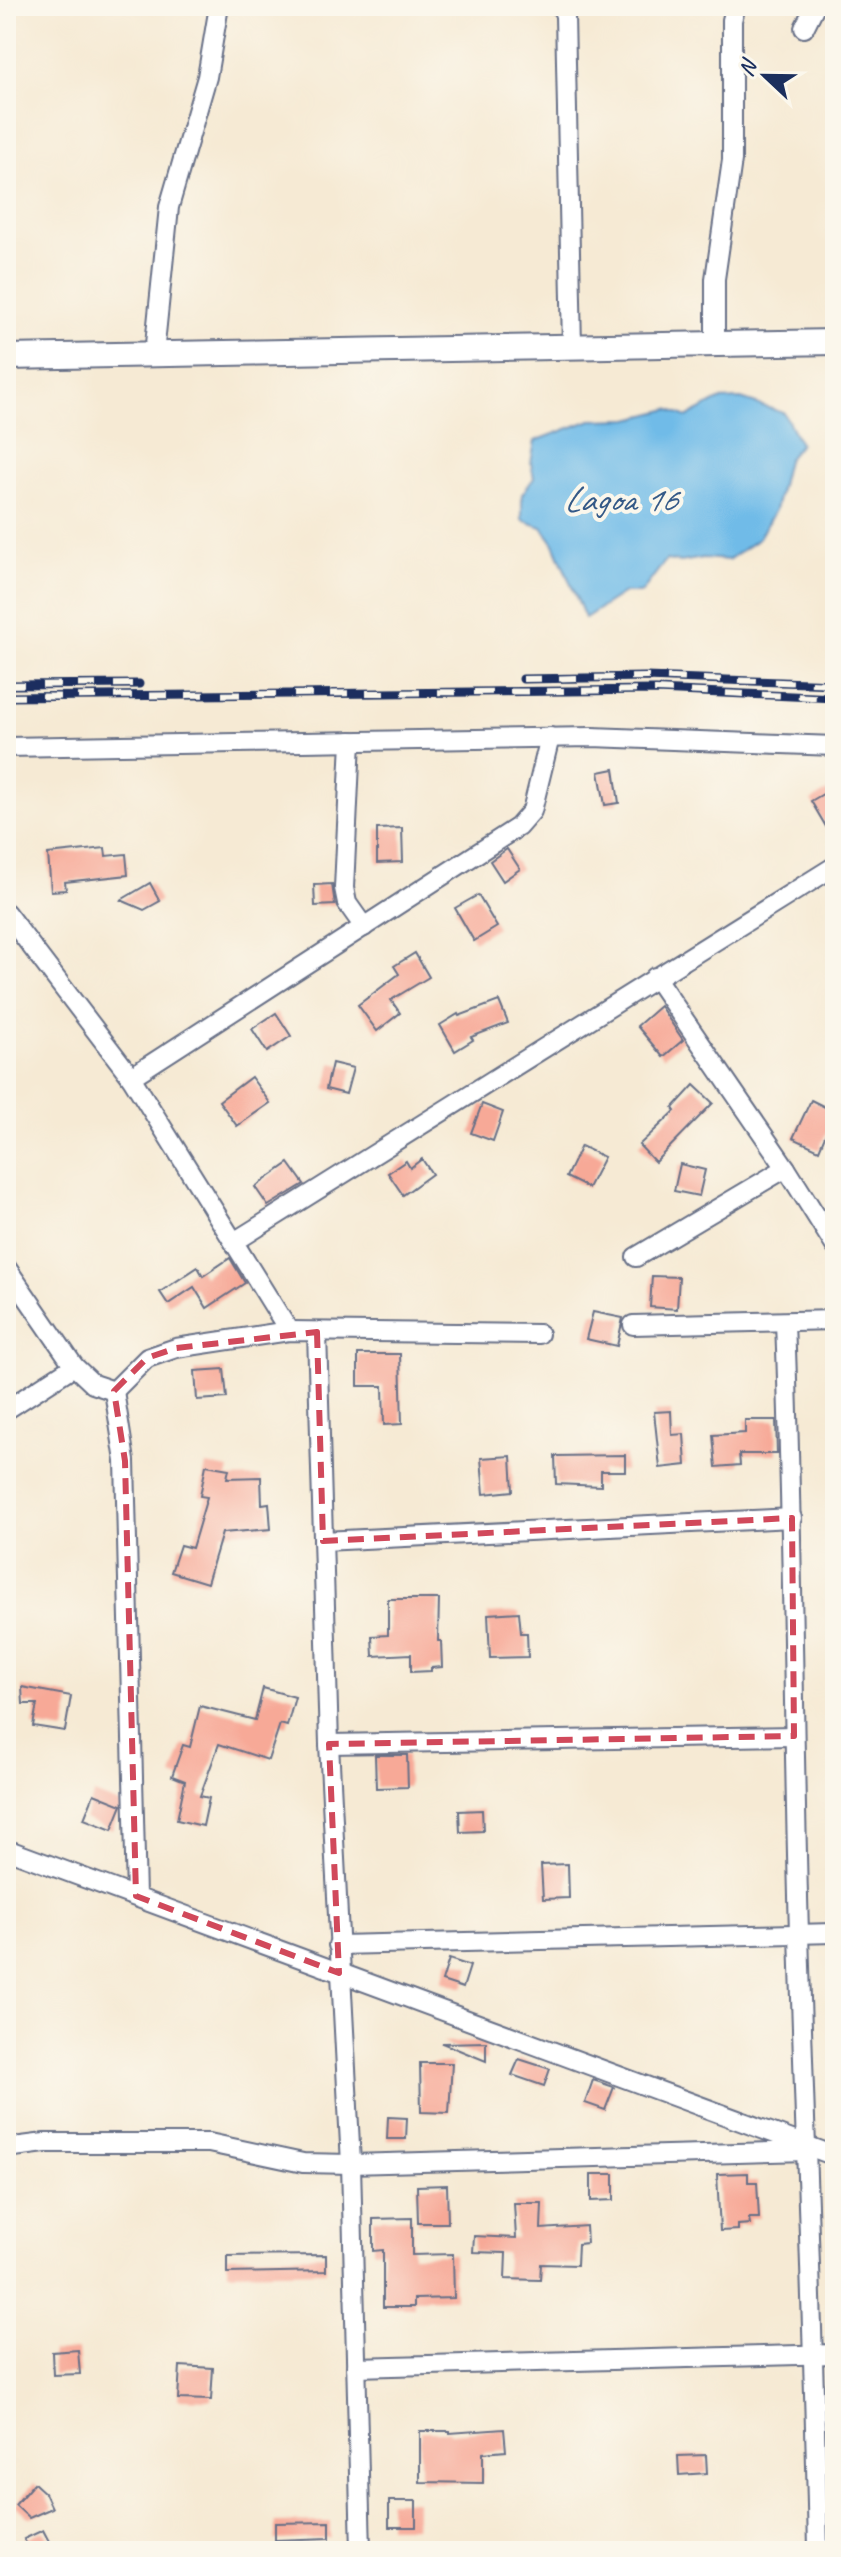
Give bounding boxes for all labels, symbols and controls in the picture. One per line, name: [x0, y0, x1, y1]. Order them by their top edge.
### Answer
north arrow: [725, 36, 805, 116]
text: N: [732, 54, 764, 80]
water label: Lagoa 16: [564, 476, 682, 522]

